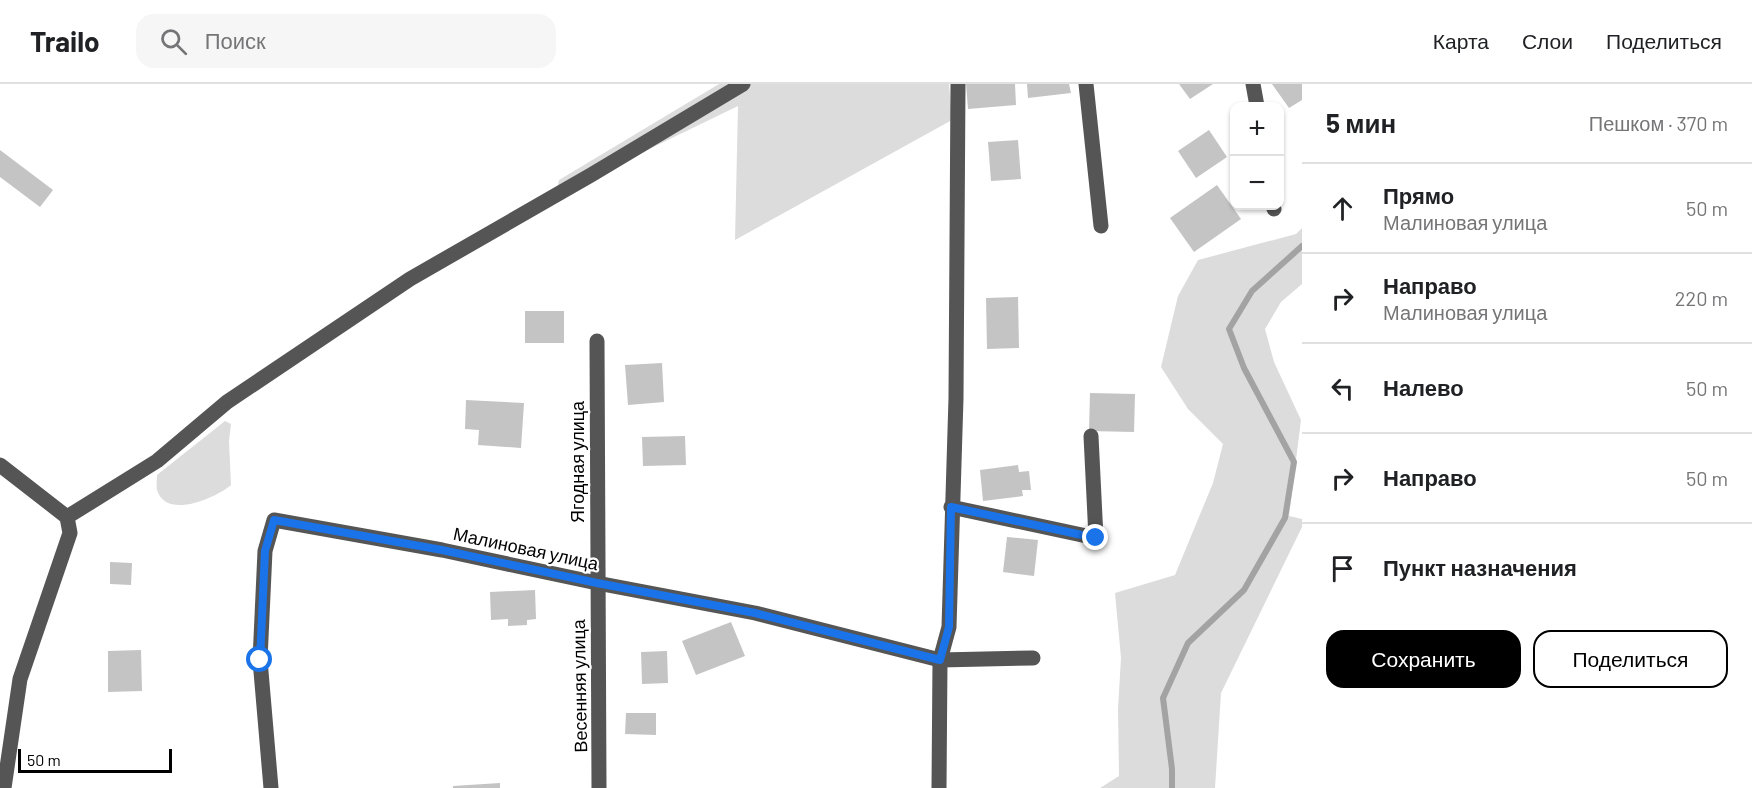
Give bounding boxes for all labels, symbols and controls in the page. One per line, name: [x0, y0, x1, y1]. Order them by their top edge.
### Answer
search box: [136, 14, 556, 68]
text: Trailo: [30, 24, 100, 58]
icon: search: [157, 25, 190, 58]
text: Поиск: [205, 27, 266, 53]
text: Карта: [1433, 28, 1489, 53]
text: Слои: [1522, 28, 1573, 53]
text: Поделиться: [1606, 28, 1722, 53]
map controls: [1230, 102, 1284, 210]
button: +: [1230, 102, 1284, 156]
text: 5 мин: [1326, 107, 1396, 138]
text: Пешком · 370 m: [1589, 111, 1728, 135]
button: −: [1230, 156, 1284, 210]
text: Прямо: [1383, 182, 1454, 208]
icon: ahead: [1326, 192, 1359, 225]
text: 50 m: [1686, 196, 1728, 220]
text: Малиновая улица: [1383, 210, 1547, 234]
text: Направо: [1383, 272, 1477, 298]
icon: right: [1326, 282, 1359, 315]
text: 220 m: [1675, 286, 1728, 310]
text: Малиновая улица: [1383, 300, 1547, 324]
icon: left: [1326, 372, 1359, 405]
text: Налево: [1383, 374, 1464, 400]
text: 50 m: [1686, 376, 1728, 400]
street label: Ягодная улица: [566, 400, 588, 523]
icon: right: [1326, 462, 1359, 495]
text: Направо: [1383, 464, 1477, 490]
text: 50 m: [1686, 466, 1728, 490]
street label: Малиновая улица: [451, 522, 602, 574]
route end: [1082, 524, 1108, 550]
icon: arrive: [1326, 552, 1359, 585]
text: Пункт назначения: [1383, 554, 1577, 580]
street label: Весенняя улица: [567, 618, 591, 753]
button: Сохранить: [1326, 630, 1521, 688]
button: Поделиться: [1533, 630, 1728, 688]
route start: [246, 646, 272, 672]
scale bar: [18, 746, 172, 774]
text: 50 m: [27, 750, 61, 769]

